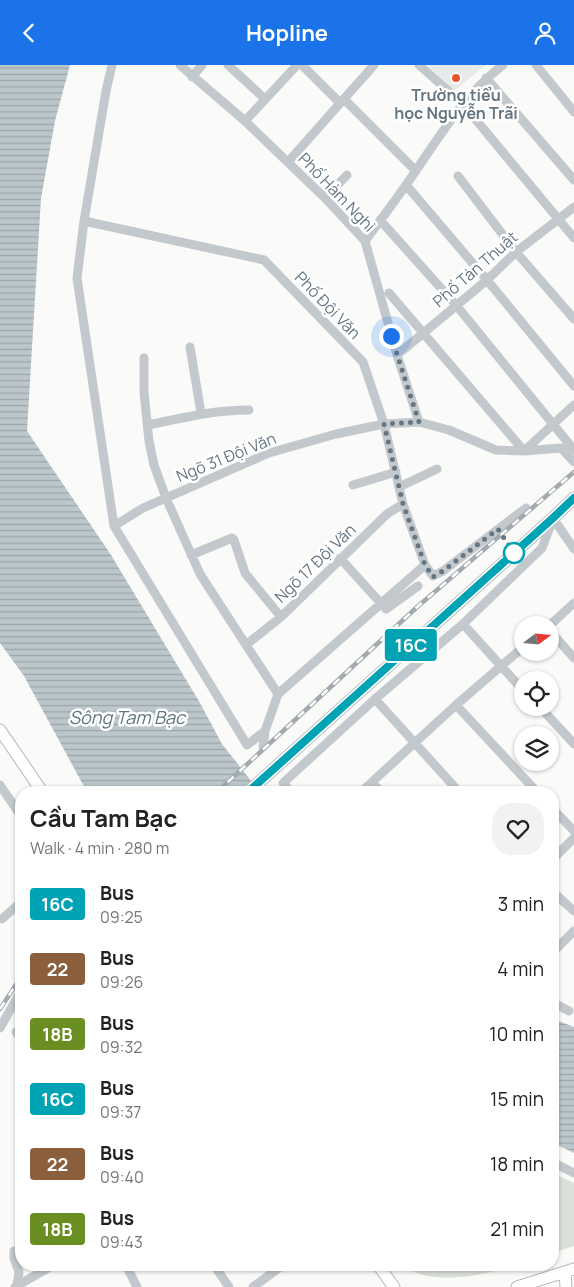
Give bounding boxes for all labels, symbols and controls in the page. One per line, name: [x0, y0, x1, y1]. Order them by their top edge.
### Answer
text: Hopline: [246, 18, 328, 48]
icon: back: [15, 19, 43, 47]
icon: person: [531, 19, 559, 47]
marker: Trường tiểu học Nguyễn Trãi: [450, 72, 462, 84]
place label: Trường tiểu học Nguyễn Trãi: [394, 84, 518, 124]
street label: Phố Hàm Nghi: [294, 148, 380, 236]
street label: Phố Tán Thuật: [428, 226, 522, 312]
street label: Phố Đội Văn: [290, 266, 366, 344]
your location: [379, 324, 404, 349]
street label: Ngõ 31 Đội Văn: [173, 427, 279, 487]
street label: Ngõ 17 Đội Văn: [270, 519, 360, 607]
unlabelled marker: [503, 542, 525, 564]
north arrow: [514, 616, 559, 661]
map controls: [514, 616, 559, 771]
line badge: 16C: [382, 629, 440, 661]
text: 16C: [395, 633, 427, 657]
button: locate: [514, 671, 559, 716]
water label: Sông Tam Bạc: [69, 705, 187, 729]
button: layers: [514, 726, 559, 771]
text: Cầu Tam Bạc: [30, 801, 177, 834]
button: heart: [492, 803, 544, 855]
text: Walk · 4 min · 280 m: [30, 837, 169, 859]
text: Bus: [100, 880, 134, 906]
text: 3 min: [498, 891, 544, 917]
text: 16C: [41, 892, 74, 916]
text: 09:25: [100, 906, 143, 928]
text: Bus: [100, 945, 134, 971]
text: 4 min: [497, 956, 544, 982]
text: 22: [47, 957, 68, 981]
text: 09:26: [100, 971, 144, 993]
text: Bus: [100, 1010, 134, 1036]
text: 10 min: [489, 1021, 544, 1047]
text: 18B: [42, 1022, 73, 1046]
text: 09:32: [100, 1036, 142, 1058]
text: Bus: [100, 1075, 134, 1101]
text: 15 min: [490, 1086, 544, 1112]
text: 16C: [41, 1087, 74, 1111]
text: 09:37: [100, 1101, 141, 1123]
text: Bus: [100, 1140, 134, 1166]
text: 18 min: [490, 1151, 544, 1177]
text: 22: [47, 1152, 68, 1176]
text: 09:40: [100, 1166, 144, 1188]
text: Bus: [100, 1205, 134, 1231]
text: 21 min: [490, 1216, 544, 1242]
text: 18B: [42, 1217, 73, 1241]
text: 09:43: [100, 1231, 143, 1253]

